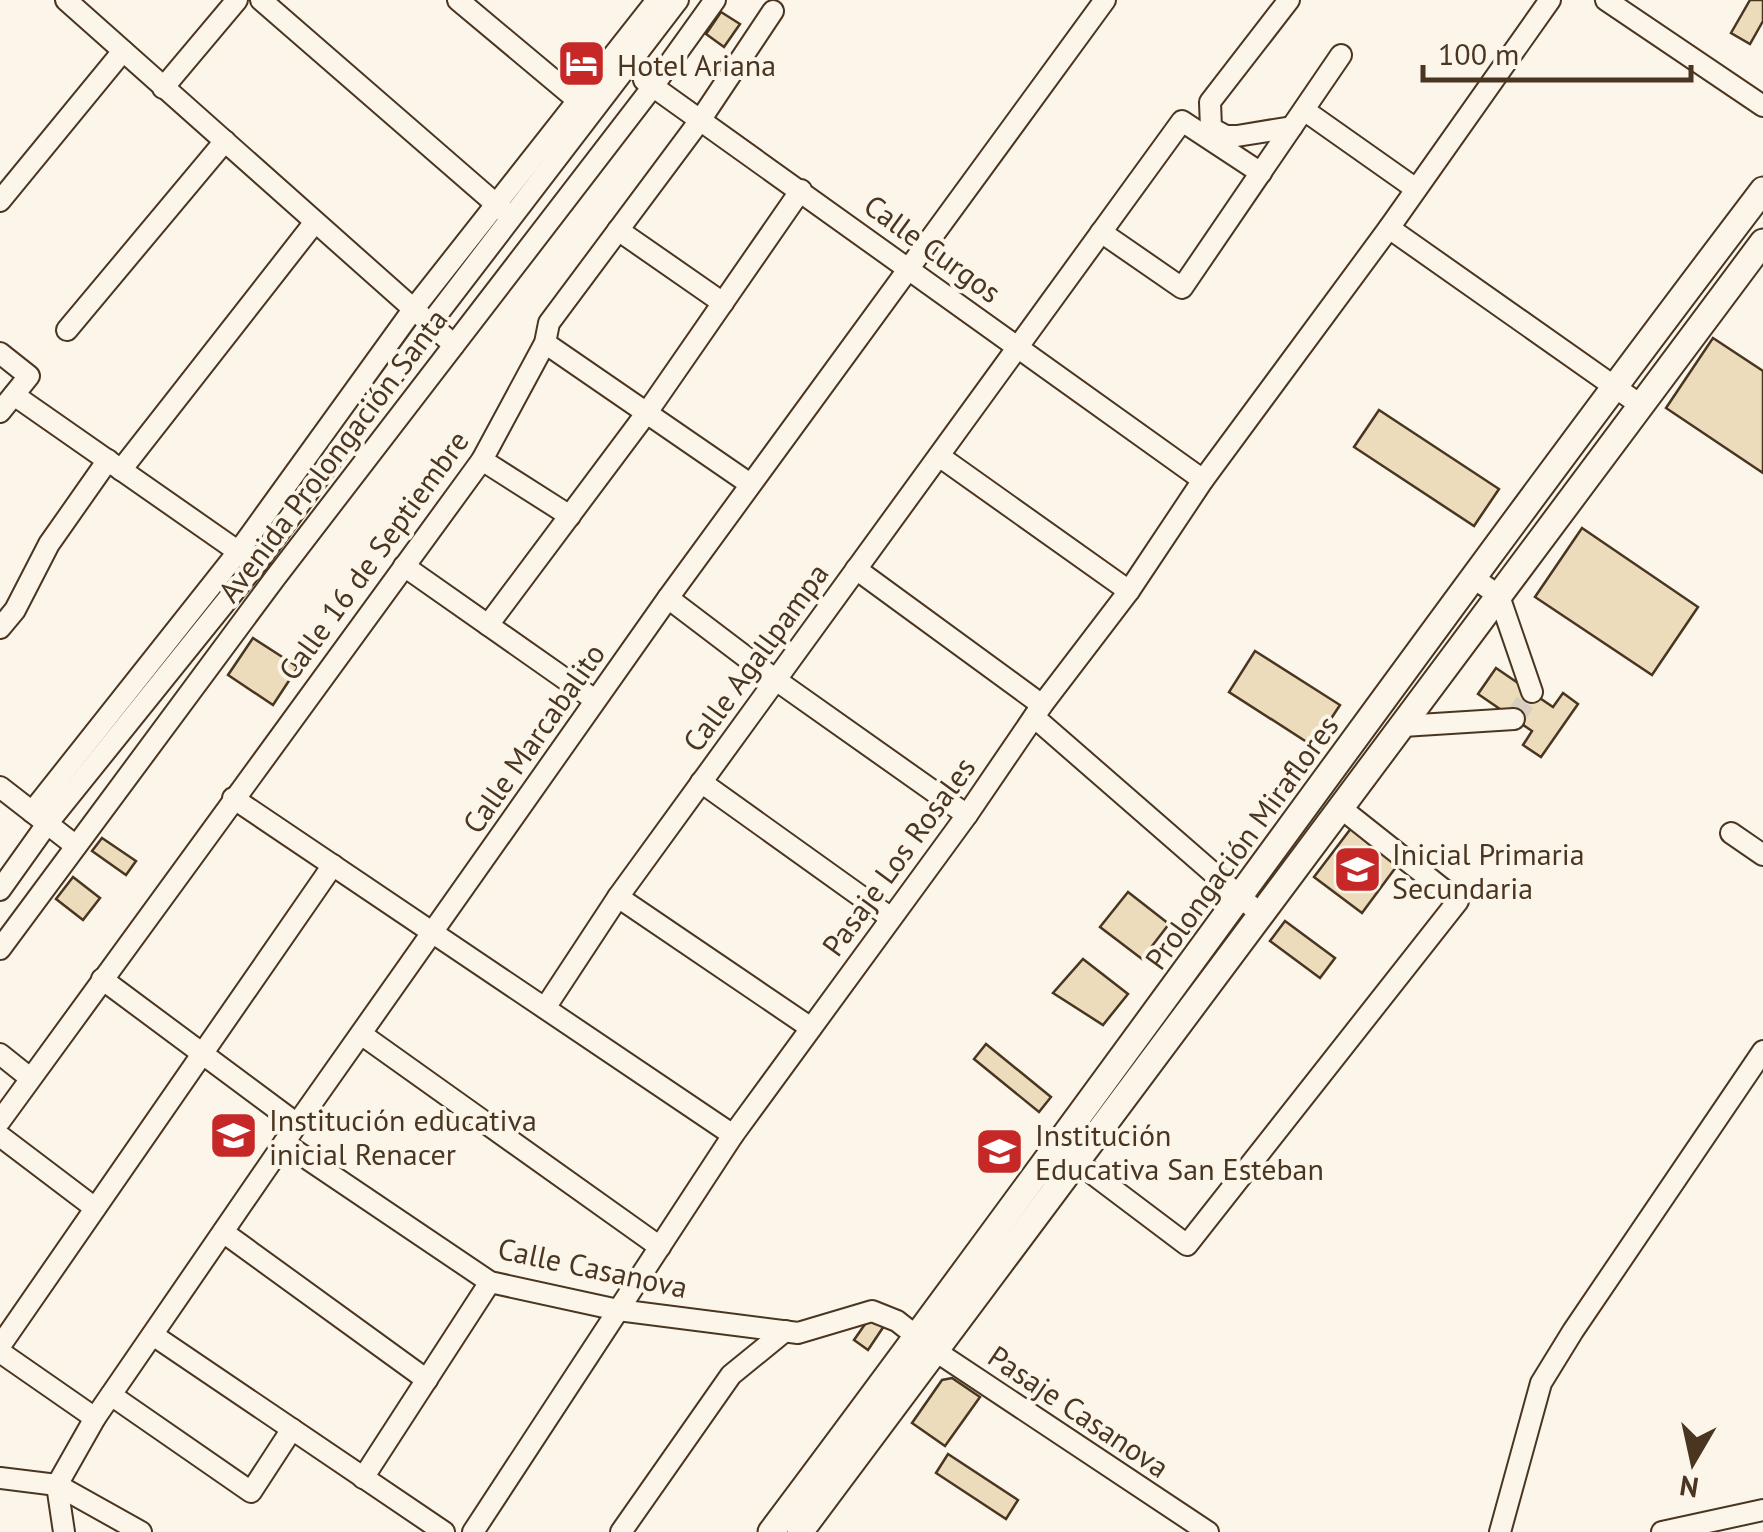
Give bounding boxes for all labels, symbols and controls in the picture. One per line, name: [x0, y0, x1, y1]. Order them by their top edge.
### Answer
scale bar: [1423, 20, 1690, 82]
text: 100 m: [1438, 34, 1519, 73]
hotel icon: Hotel Ariana: [556, 38, 608, 90]
place label: Hotel Ariana: [617, 45, 776, 84]
street label: Calle Curgos: [857, 185, 1009, 311]
street label: Avenida Prolongación Santa: [209, 300, 455, 610]
street label: Calle 16 de Septiembre: [269, 422, 477, 688]
street label: Calle Agallpampa: [674, 555, 836, 759]
street label: Calle Marcabalito: [453, 635, 613, 841]
street label: Prolongación Miraflores: [1136, 707, 1346, 977]
street label: Pasaje Los Rosales: [813, 749, 983, 963]
place label: Inicial Primaria Secundaria: [1392, 834, 1585, 907]
school or university icon: Inicial Primaria Secundaria: [1331, 844, 1383, 896]
place label: Institución educativa inicial Renacer: [269, 1100, 537, 1173]
school or university icon: Institución educativa inicial Renacer: [208, 1110, 260, 1162]
place label: Institución Educativa San Esteban: [1035, 1115, 1324, 1188]
school or university icon: Institución Educativa San Esteban: [974, 1125, 1026, 1177]
street label: Calle Casanova: [495, 1228, 691, 1306]
street label: Pasaje Casanova: [981, 1336, 1177, 1486]
north arrow: [1643, 1412, 1743, 1512]
text: N: [1677, 1467, 1701, 1507]

